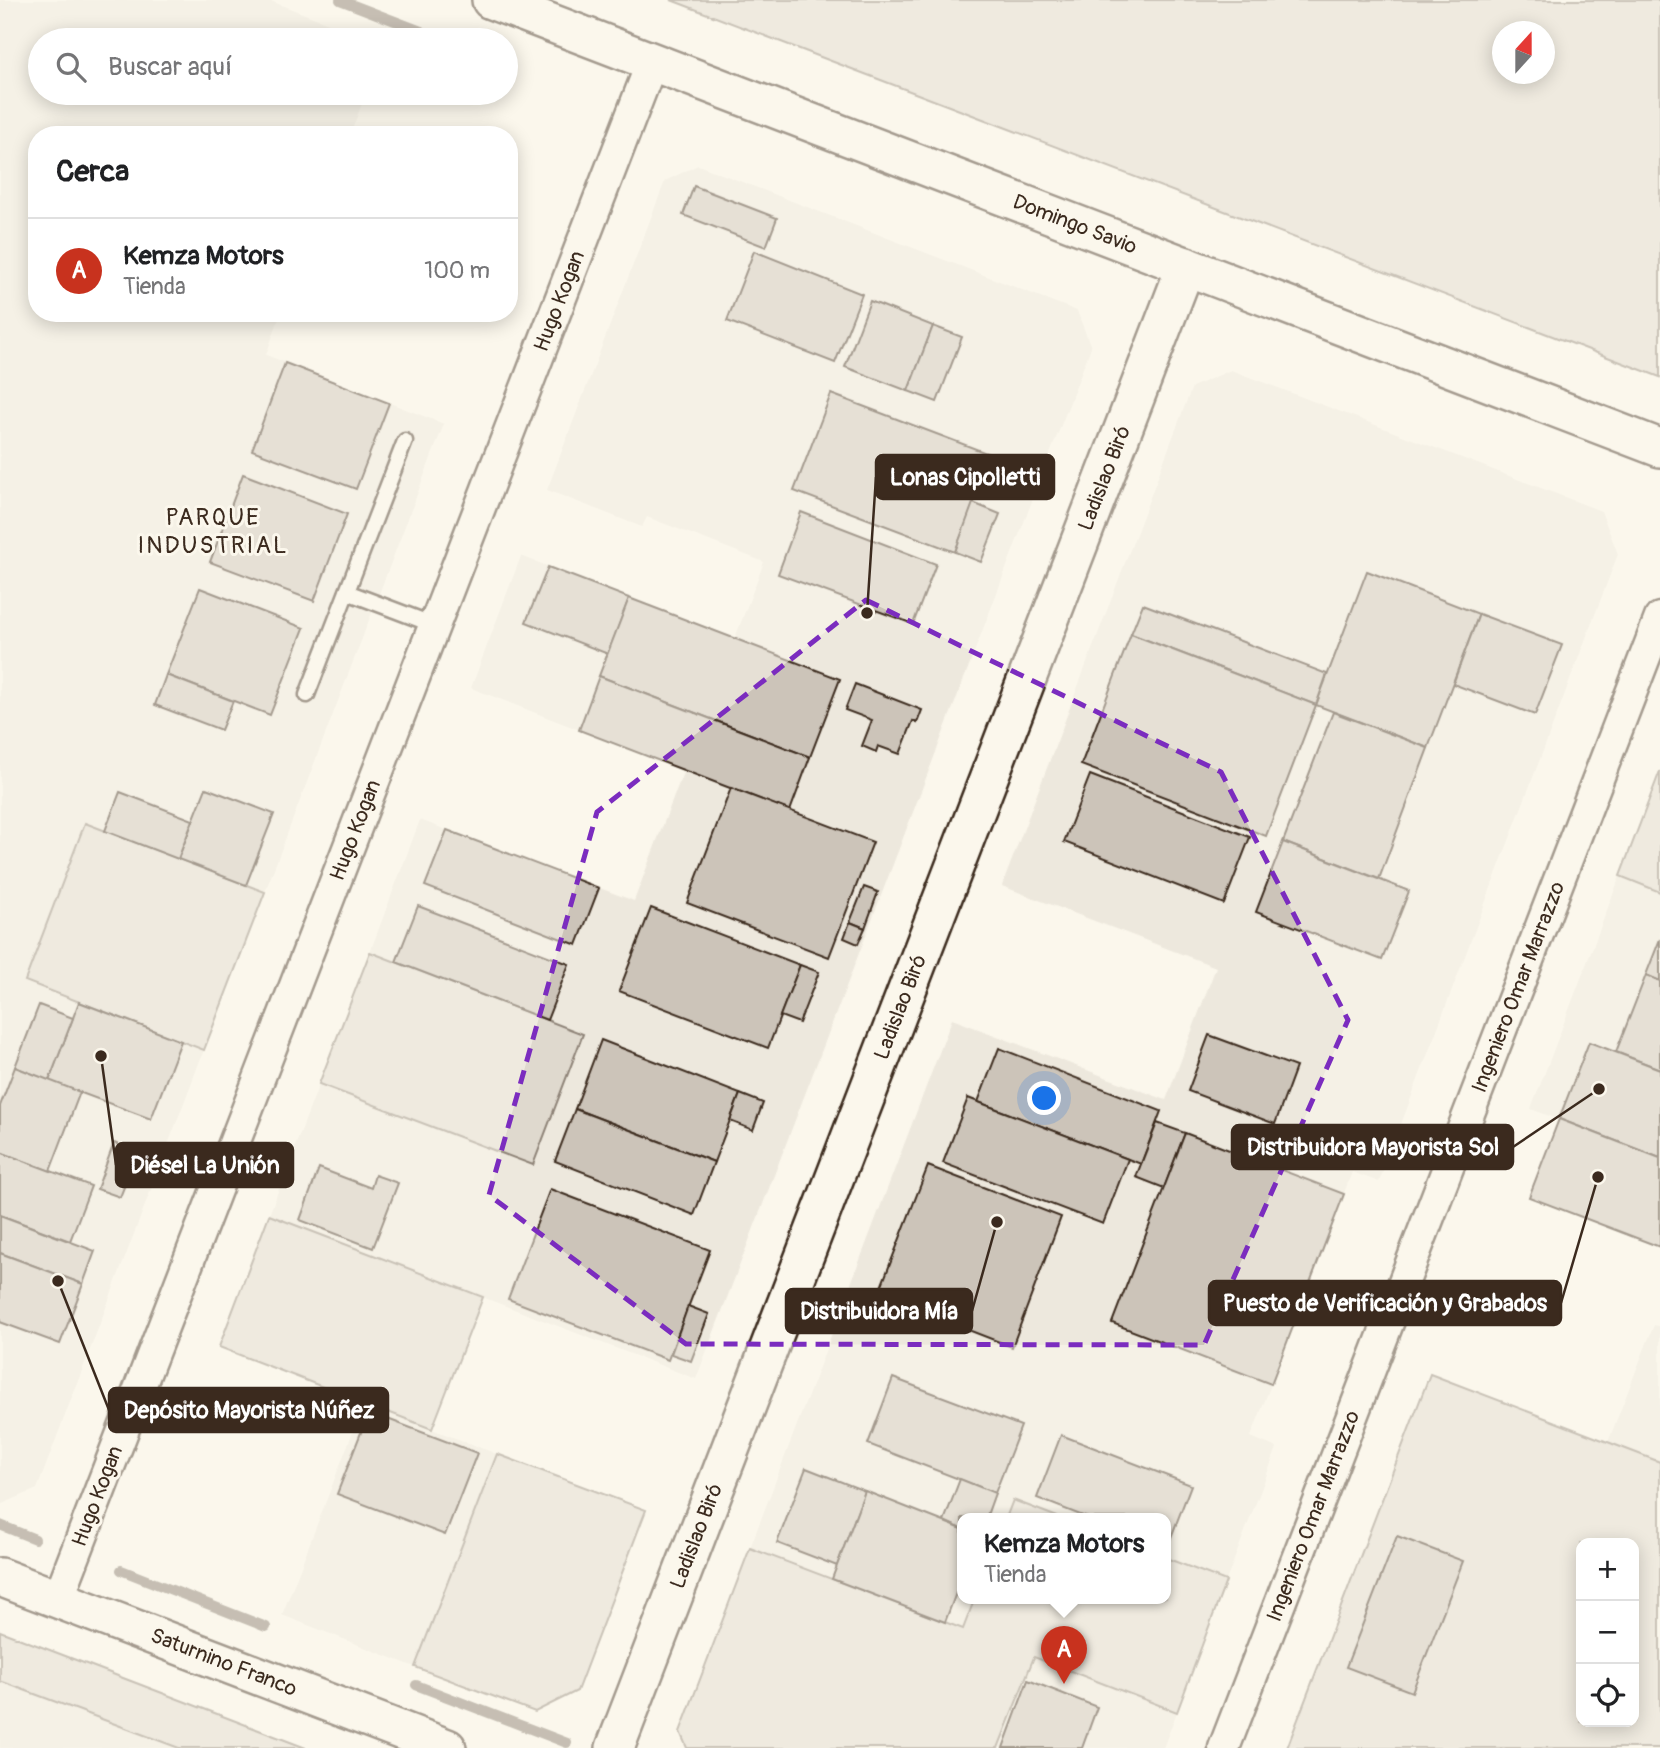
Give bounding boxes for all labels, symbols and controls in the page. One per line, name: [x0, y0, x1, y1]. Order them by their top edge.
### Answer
north arrow: [1492, 21, 1555, 84]
search box: [28, 28, 518, 105]
icon: search: [52, 48, 90, 86]
text: Buscar aquí: [108, 51, 232, 83]
text: Cerca: [56, 153, 129, 190]
street label: Domingo Savio: [1009, 188, 1141, 260]
text: Kemza Motors: [123, 240, 284, 272]
street label: Hugo Kogan: [528, 247, 591, 355]
text: A: [72, 256, 86, 285]
text: 100 m: [424, 256, 490, 285]
text: Tienda: [123, 272, 186, 301]
street label: Ladislao Biró: [1072, 422, 1137, 534]
callout: Lonas Cipolletti: [876, 455, 1054, 499]
text: Lonas Cipolletti: [890, 463, 1040, 492]
district label: PARQUE INDUSTRIAL: [137, 503, 289, 560]
street label: Hugo Kogan: [324, 776, 387, 884]
street label: Ingeniero Omar Marrazzo: [1466, 878, 1571, 1096]
street label: Ladislao Biró: [868, 951, 933, 1063]
your location: [1027, 1081, 1061, 1115]
callout: Distribuidora Mayorista Sol: [1232, 1125, 1513, 1169]
text: Distribuidora Mayorista Sol: [1247, 1133, 1499, 1162]
callout: Diésel La Unión: [116, 1143, 293, 1187]
text: Diésel La Unión: [130, 1151, 280, 1180]
callout: Puesto de Verificación y Grabados: [1209, 1281, 1561, 1325]
callout: Distribuidora Mía: [786, 1289, 972, 1333]
text: Puesto de Verificación y Grabados: [1223, 1289, 1548, 1318]
text: Distribuidora Mía: [800, 1297, 958, 1326]
callout: Depósito Mayorista Núñez: [109, 1388, 388, 1432]
text: Depósito Mayorista Núñez: [123, 1396, 375, 1425]
street label: Ingeniero Omar Marrazzo: [1261, 1407, 1366, 1625]
street label: Hugo Kogan: [66, 1442, 129, 1550]
street label: Ladislao Biró: [664, 1480, 729, 1592]
popup: [957, 1513, 1171, 1604]
text: Kemza Motors: [984, 1528, 1144, 1560]
map controls: [1576, 1538, 1639, 1727]
button: +: [1576, 1538, 1639, 1601]
text: Tienda: [984, 1560, 1046, 1589]
button: −: [1576, 1601, 1639, 1664]
street label: Saturnino Franco: [147, 1622, 301, 1703]
pin: A: [1041, 1626, 1087, 1684]
button: locate: [1576, 1664, 1639, 1727]

